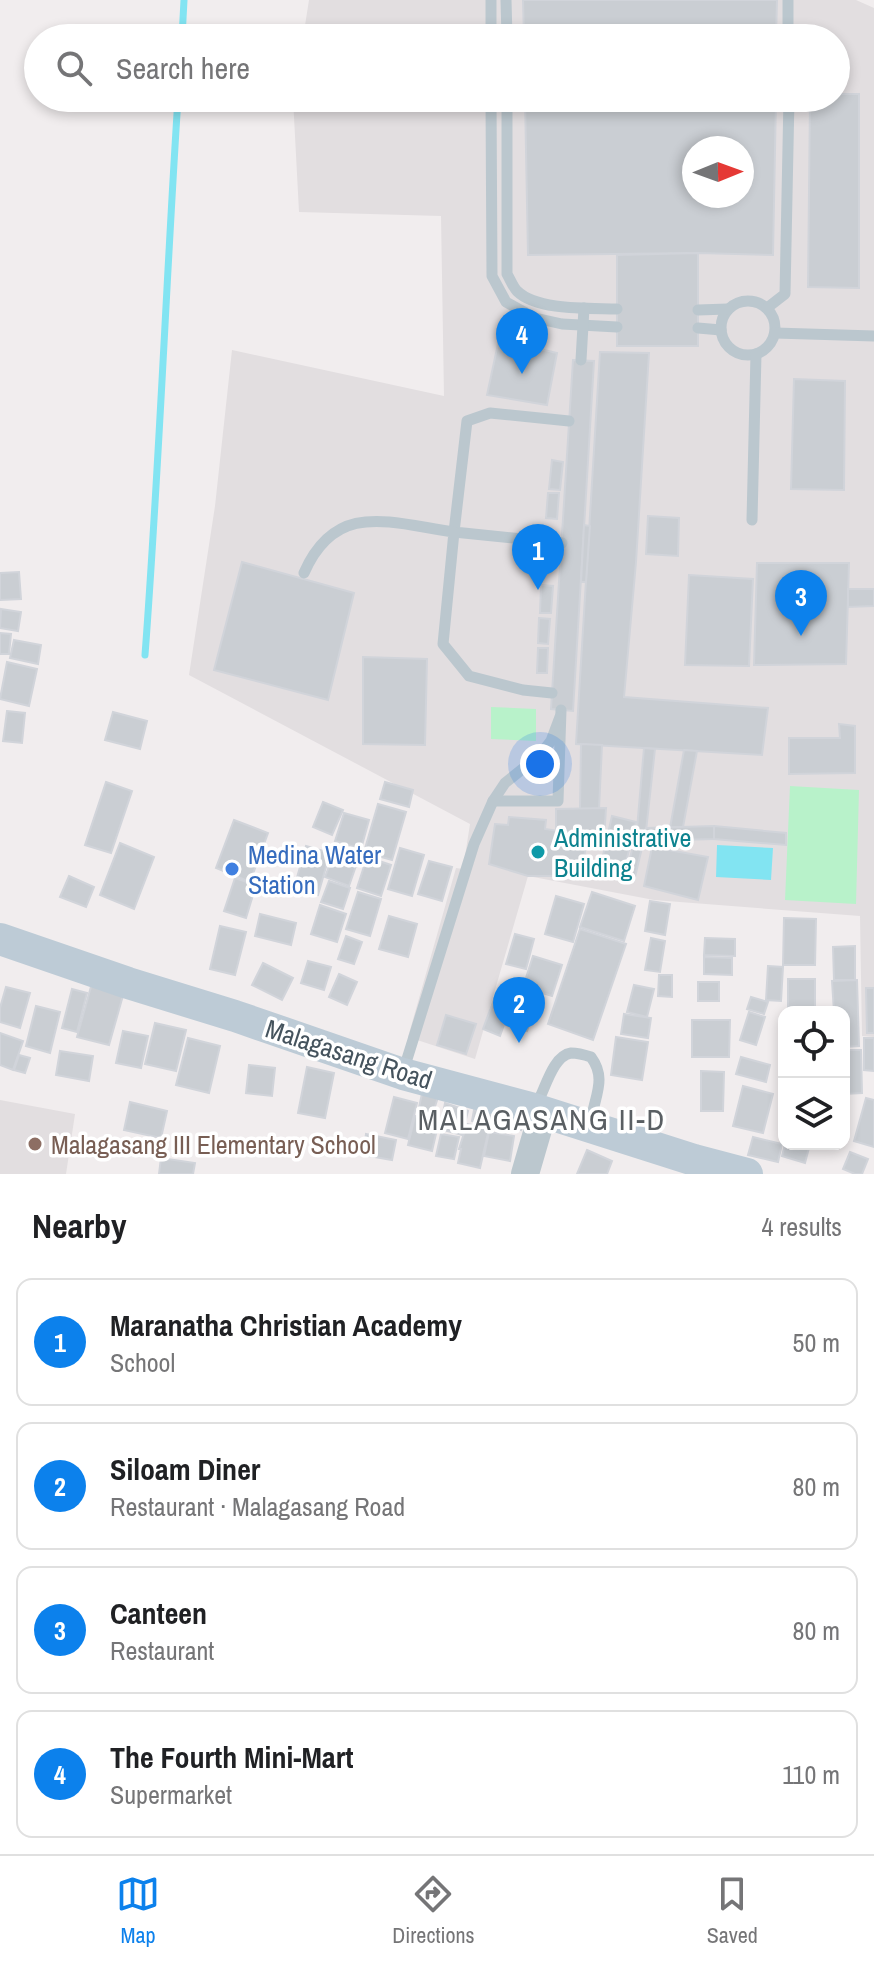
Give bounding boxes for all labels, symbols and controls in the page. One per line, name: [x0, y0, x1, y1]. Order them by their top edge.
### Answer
search box: [24, 24, 850, 112]
icon: search: [52, 46, 96, 90]
text: Search here: [116, 48, 250, 88]
north arrow: [682, 136, 754, 208]
pin: 4: [496, 308, 548, 374]
pin: 1: [512, 524, 564, 590]
pin: 3: [775, 570, 827, 636]
your location: [520, 744, 560, 784]
place label: Administrative Building: [553, 820, 691, 885]
place label: Medina Water Station: [248, 837, 381, 902]
marker: Administrative Building: [529, 843, 547, 861]
marker: Medina Water Station: [223, 860, 241, 878]
pin: 2: [493, 977, 545, 1043]
map controls: [778, 1006, 850, 1150]
button: locate: [778, 1006, 850, 1078]
street label: Malagasang Road: [261, 1011, 437, 1097]
button: layers: [778, 1078, 850, 1150]
district label: MALAGASANG II-D: [418, 1099, 666, 1139]
place label: Malagasang III Elementary School: [51, 1127, 376, 1162]
marker: Malagasang III Elementary School: [26, 1135, 44, 1153]
text: Nearby: [32, 1203, 127, 1249]
text: 4 results: [761, 1209, 842, 1244]
text: Maranatha Christian Academy: [110, 1305, 462, 1345]
text: 1: [54, 1325, 66, 1360]
text: 50 m: [793, 1325, 840, 1360]
text: School: [110, 1345, 175, 1380]
text: Siloam Diner: [110, 1449, 260, 1489]
text: 2: [54, 1469, 66, 1504]
text: 80 m: [793, 1469, 840, 1504]
text: Restaurant · Malagasang Road: [110, 1489, 405, 1524]
text: Canteen: [110, 1593, 207, 1633]
text: 3: [54, 1613, 66, 1648]
text: 80 m: [793, 1613, 840, 1648]
text: Restaurant: [110, 1633, 214, 1668]
text: The Fourth Mini-Mart: [110, 1737, 353, 1777]
text: 4: [54, 1757, 66, 1792]
text: 110 m: [782, 1757, 840, 1792]
text: Supermarket: [110, 1777, 232, 1812]
tab: Map: [116, 1872, 160, 1950]
tab: Directions: [392, 1872, 475, 1950]
tab: Saved: [707, 1872, 758, 1950]

